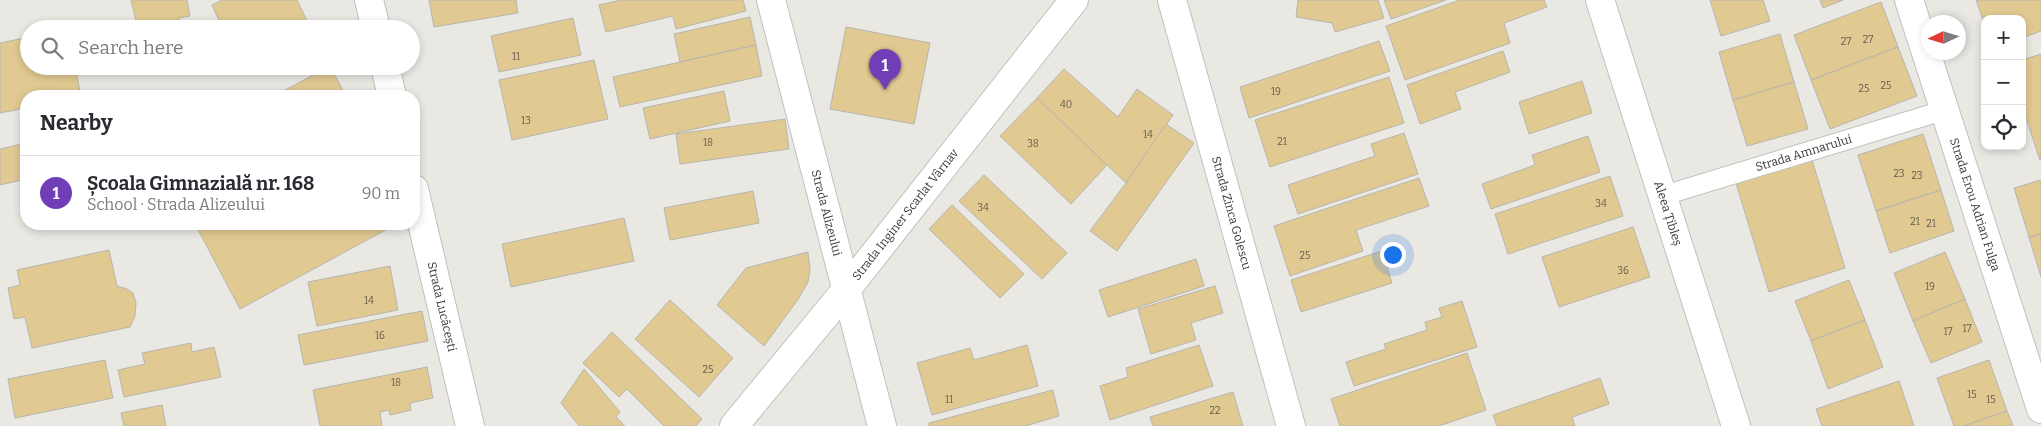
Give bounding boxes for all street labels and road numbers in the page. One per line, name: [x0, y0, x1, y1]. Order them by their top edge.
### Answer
street label: Strada Amnarului: [1754, 132, 1854, 174]
street label: Strada Erou Adrian Fulga: [1947, 136, 2003, 273]
street label: Strada Inginer Scarlat Vârnav: [849, 146, 962, 283]
street label: Strada Zinca Golescu: [1209, 155, 1254, 272]
street label: Strada Alizeului: [809, 168, 845, 258]
street label: Aleea Țibleș: [1651, 179, 1685, 248]
street label: Strada Lucăcești: [424, 261, 459, 353]

